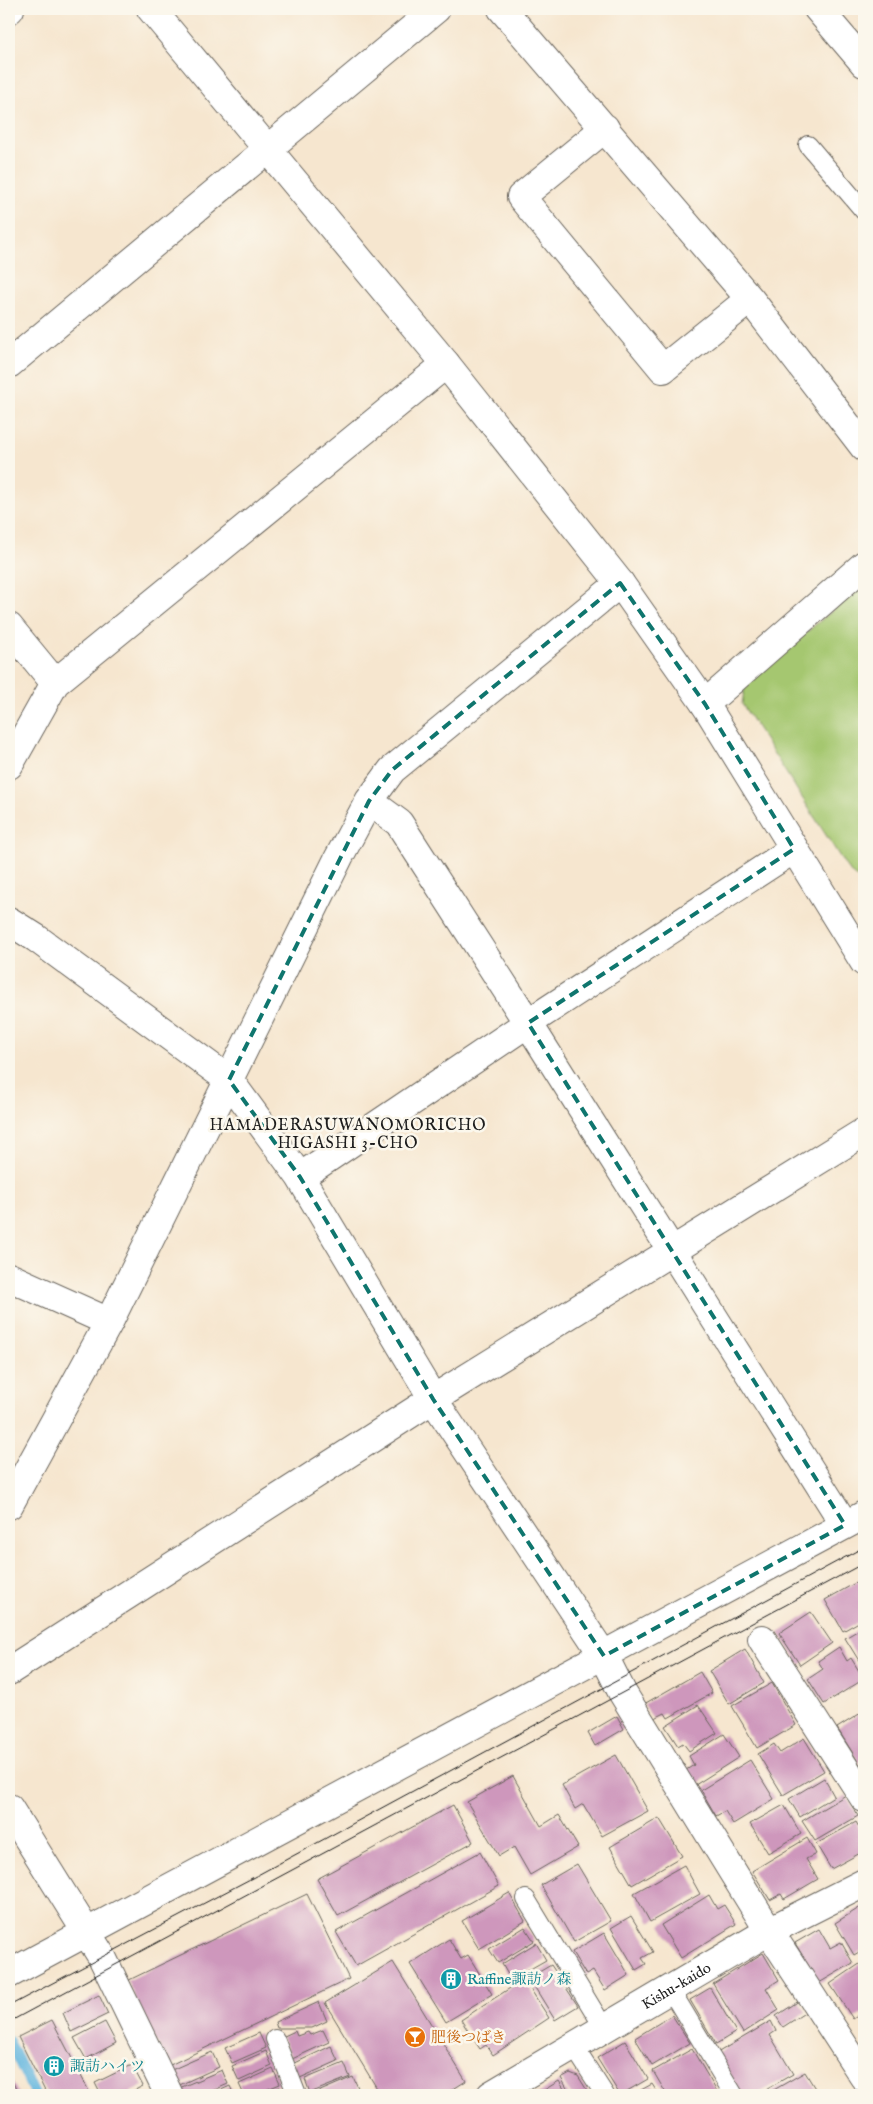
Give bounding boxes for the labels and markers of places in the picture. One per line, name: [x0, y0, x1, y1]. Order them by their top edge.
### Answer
building icon: Raffine諏訪ノ森: [439, 1967, 463, 1991]
place label: Raffine諏訪ノ森: [467, 1970, 571, 1989]
bar icon: 肥後つばき: [403, 2025, 427, 2049]
place label: 肥後つばき: [431, 2028, 506, 2047]
building icon: 諏訪ハイツ: [42, 2054, 66, 2078]
place label: 諏訪ハイツ: [70, 2057, 145, 2076]

